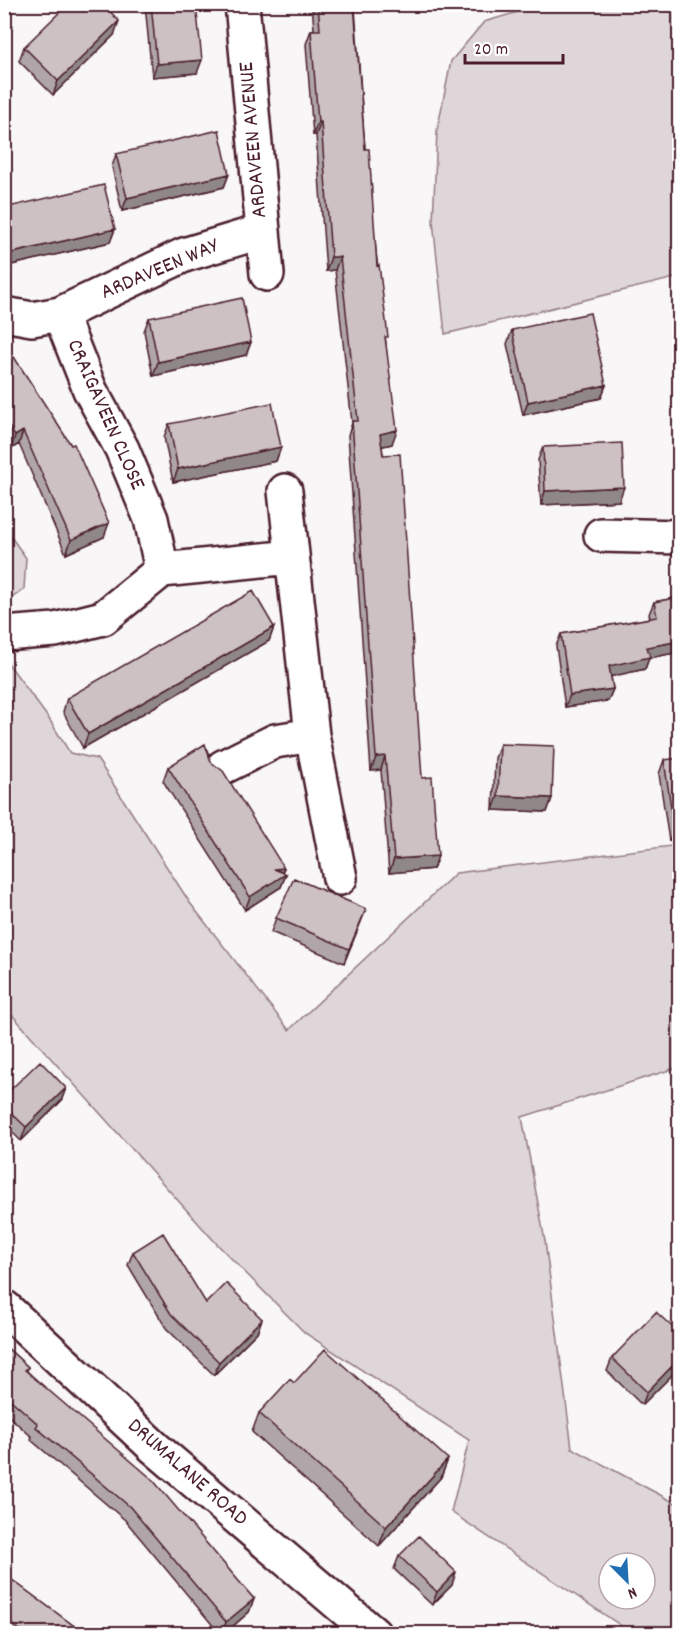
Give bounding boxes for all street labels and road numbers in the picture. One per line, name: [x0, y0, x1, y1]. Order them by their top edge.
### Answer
street label: ARDAVEEN AVENUE: [232, 61, 276, 219]
street label: ARDAVEEN WAY: [96, 231, 225, 309]
street label: CRAIGAVEEN CLOSE: [58, 335, 152, 495]
street label: DRUMALANE ROAD: [120, 1412, 254, 1534]

